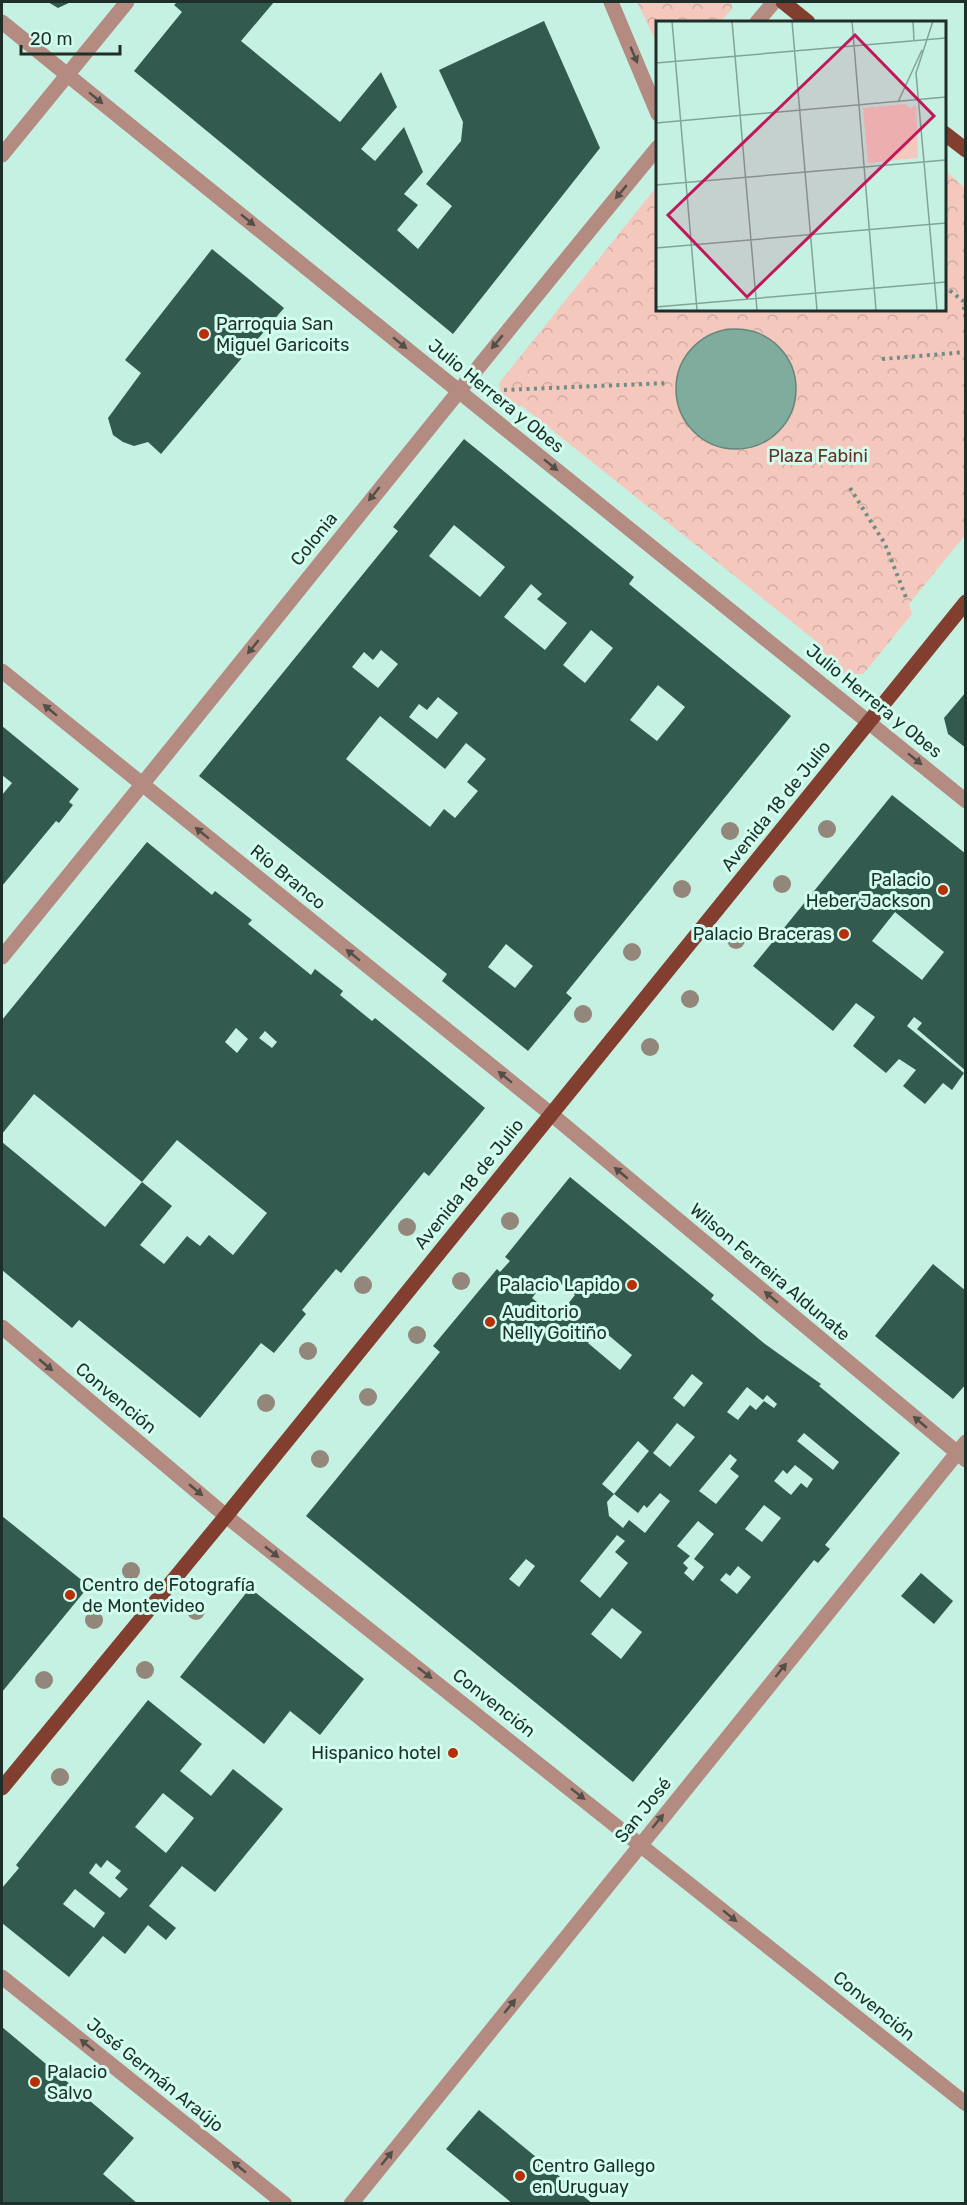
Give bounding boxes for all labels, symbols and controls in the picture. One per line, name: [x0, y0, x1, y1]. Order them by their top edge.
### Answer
scale bar: [21, 18, 120, 56]
inset map: [656, 21, 946, 310]
text: 20 m: [30, 28, 72, 50]
one-way arrow: [629, 47, 639, 65]
one-way arrow: [88, 91, 103, 104]
one-way arrow: [614, 184, 627, 200]
one-way arrow: [240, 214, 256, 227]
place label: Parroquia San Miguel Garicoits: [216, 313, 349, 356]
marker: Parroquia San Miguel Garicoits: [197, 327, 211, 341]
street label: Julio Herrera y Obes: [424, 334, 568, 458]
one-way arrow: [491, 335, 503, 350]
one-way arrow: [392, 336, 408, 349]
park label: Plaza Fabini: [768, 445, 868, 467]
one-way arrow: [544, 459, 559, 471]
one-way arrow: [368, 486, 381, 502]
street label: Colonia: [286, 508, 342, 570]
one-way arrow: [246, 639, 259, 655]
street label: Julio Herrera y Obes: [802, 639, 946, 763]
one-way arrow: [43, 704, 58, 717]
street label: Avenida 18 de Julio: [717, 736, 835, 876]
one-way arrow: [907, 752, 922, 765]
one-way arrow: [194, 827, 209, 839]
street label: Río Branco: [246, 840, 330, 914]
place label: Palacio Heber Jackson: [806, 869, 931, 912]
marker: Palacio Heber Jackson: [936, 883, 950, 897]
place label: Palacio Braceras: [693, 923, 832, 945]
marker: Palacio Braceras: [837, 927, 851, 941]
one-way arrow: [346, 949, 361, 962]
one-way arrow: [497, 1071, 513, 1084]
street label: Avenida 18 de Julio: [410, 1114, 528, 1254]
one-way arrow: [613, 1166, 629, 1179]
street label: Wilson Ferreira Aldunate: [685, 1198, 855, 1346]
place label: Palacio Lapido: [499, 1274, 620, 1296]
marker: Palacio Lapido: [625, 1278, 639, 1292]
one-way arrow: [763, 1291, 779, 1304]
place label: Auditorio Nelly Goitiño: [502, 1301, 607, 1344]
marker: Auditorio Nelly Goitiño: [483, 1315, 497, 1329]
one-way arrow: [38, 1358, 54, 1371]
street label: Convención: [71, 1358, 161, 1438]
one-way arrow: [912, 1416, 928, 1429]
one-way arrow: [188, 1483, 203, 1496]
one-way arrow: [265, 1546, 280, 1558]
place label: Centro de Fotografía de Montevideo: [82, 1574, 255, 1617]
marker: Centro de Fotografía de Montevideo: [63, 1588, 77, 1602]
one-way arrow: [774, 1663, 787, 1678]
street label: Convención: [448, 1664, 540, 1742]
one-way arrow: [417, 1667, 433, 1680]
place label: Hispanico hotel: [311, 1742, 441, 1764]
marker: Hispanico hotel: [446, 1746, 460, 1760]
street label: San José: [610, 1773, 676, 1847]
one-way arrow: [570, 1788, 586, 1801]
one-way arrow: [652, 1814, 664, 1829]
one-way arrow: [723, 1909, 738, 1921]
street label: Convención: [829, 1966, 919, 2046]
one-way arrow: [503, 1998, 516, 2014]
street label: José Germán Araújo: [82, 2013, 228, 2137]
one-way arrow: [79, 2039, 94, 2052]
place label: Palacio Salvo: [47, 2061, 107, 2104]
marker: Palacio Salvo: [28, 2075, 42, 2089]
one-way arrow: [381, 2150, 394, 2166]
place label: Centro Gallego en Uruguay: [532, 2155, 655, 2198]
one-way arrow: [231, 2160, 247, 2173]
marker: Centro Gallego en Uruguay: [513, 2169, 527, 2183]

